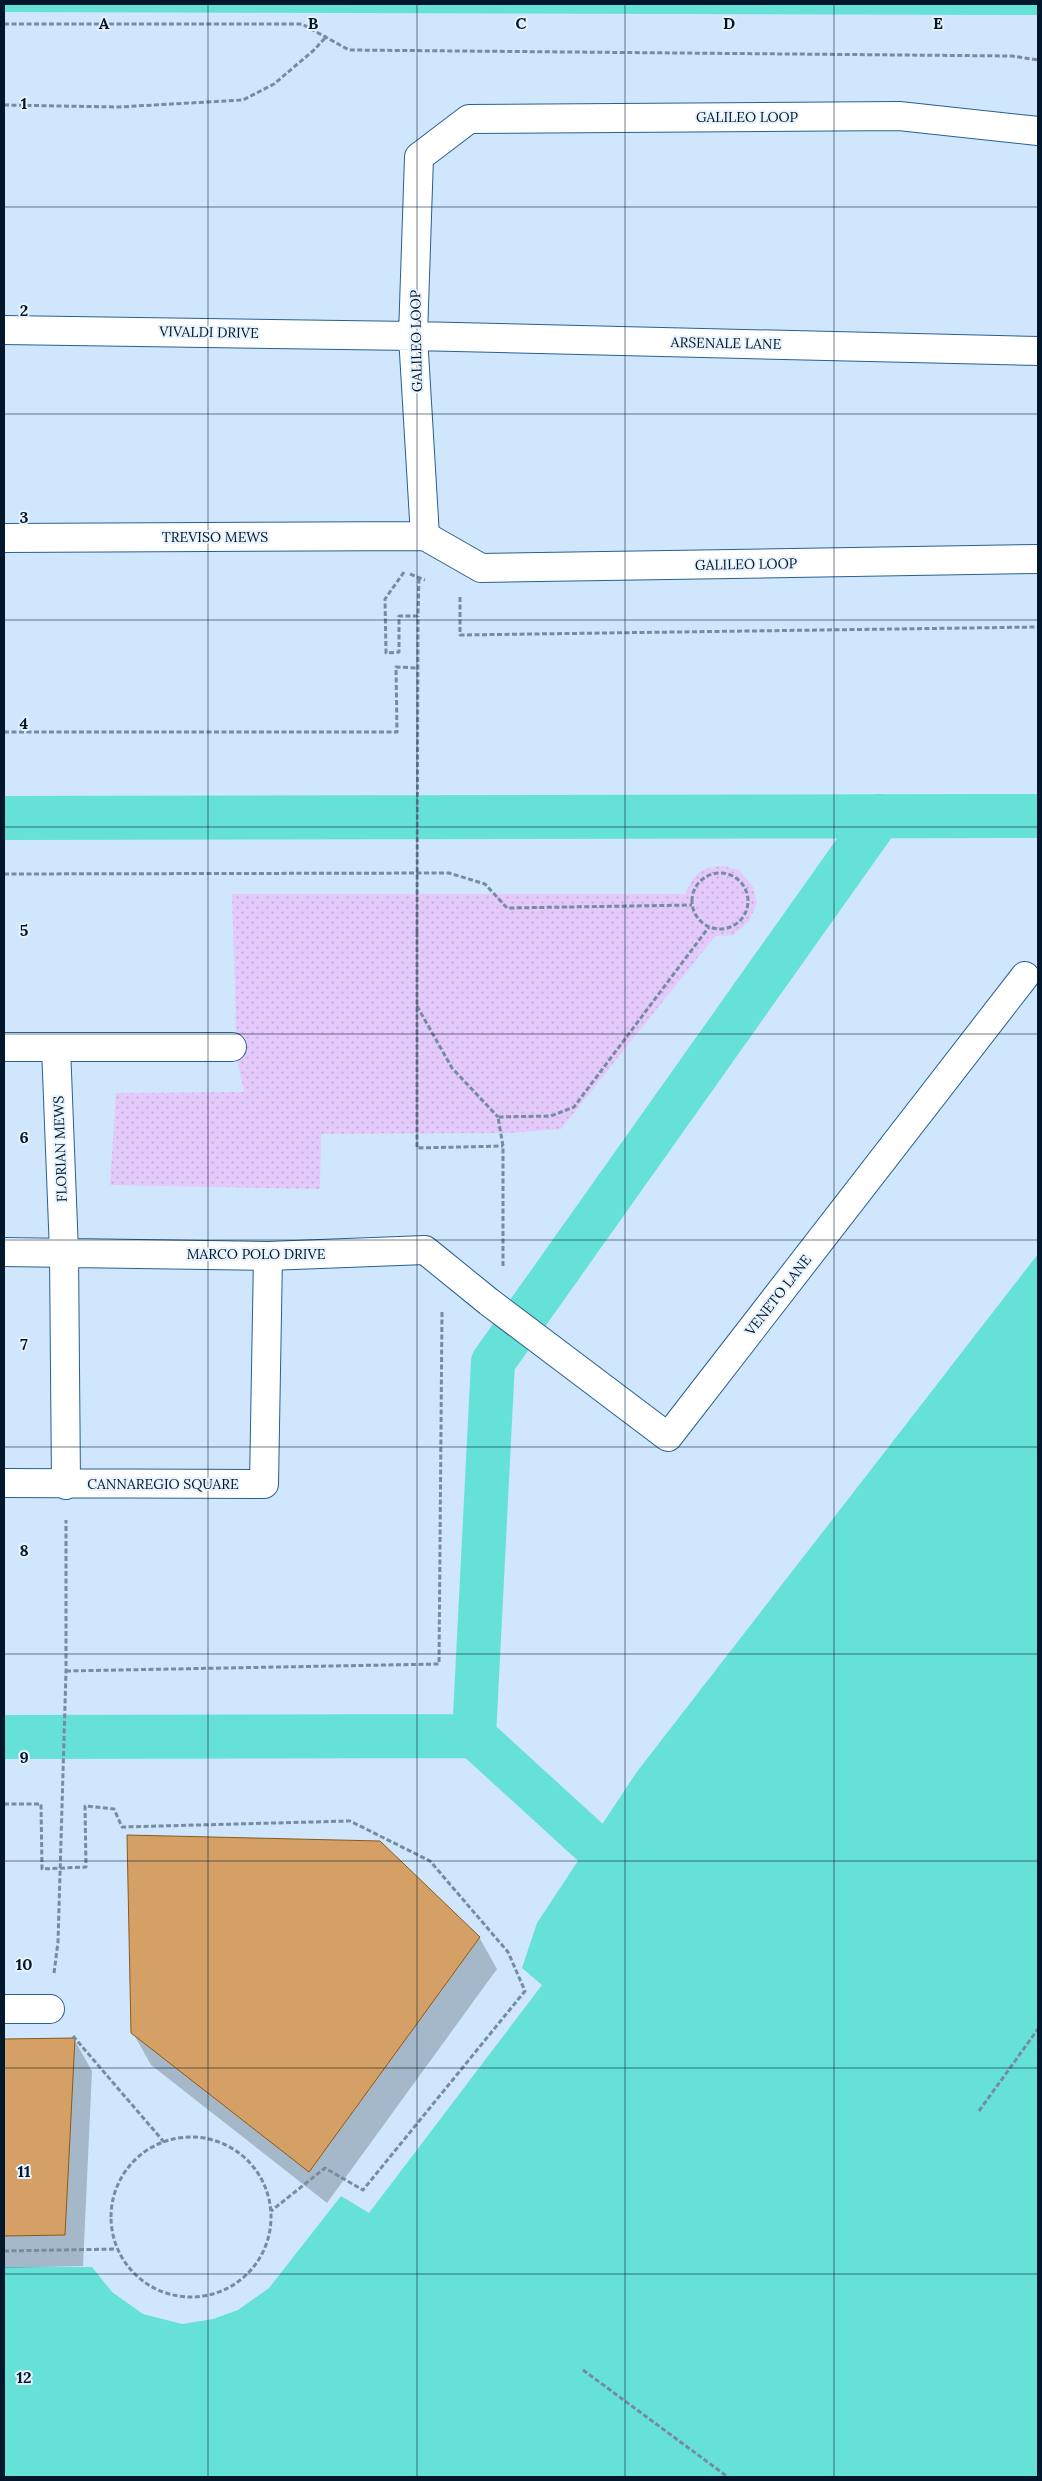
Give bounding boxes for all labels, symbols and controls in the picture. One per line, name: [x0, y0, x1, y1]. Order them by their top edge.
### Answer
text: A: [99, 13, 110, 33]
text: B: [308, 13, 319, 33]
text: C: [515, 13, 527, 33]
text: D: [723, 13, 735, 33]
text: E: [933, 13, 943, 33]
text: 1: [21, 93, 27, 113]
street label: GALILEO LOOP: [696, 108, 799, 126]
street label: GALILEO LOOP: [406, 289, 426, 392]
text: 2: [20, 300, 28, 320]
street label: VIVALDI DRIVE: [158, 322, 259, 342]
street label: ARSENALE LANE: [670, 333, 782, 353]
text: 3: [20, 507, 29, 527]
street label: TREVISO MEWS: [162, 528, 268, 546]
street label: GALILEO LOOP: [695, 554, 798, 574]
text: 4: [20, 713, 29, 733]
text: 5: [20, 920, 29, 940]
street label: FLORIAN MEWS: [49, 1095, 71, 1203]
text: 6: [19, 1127, 29, 1147]
street label: MARCO POLO DRIVE: [187, 1245, 326, 1263]
street label: VENETO LANE: [740, 1251, 815, 1340]
text: 7: [20, 1334, 28, 1354]
street label: CANNAREGIO SQUARE: [87, 1475, 239, 1493]
text: 8: [19, 1540, 29, 1560]
text: 9: [19, 1747, 29, 1767]
text: 10: [16, 1954, 32, 1974]
text: 11: [18, 2161, 31, 2181]
text: 12: [16, 2367, 32, 2387]

